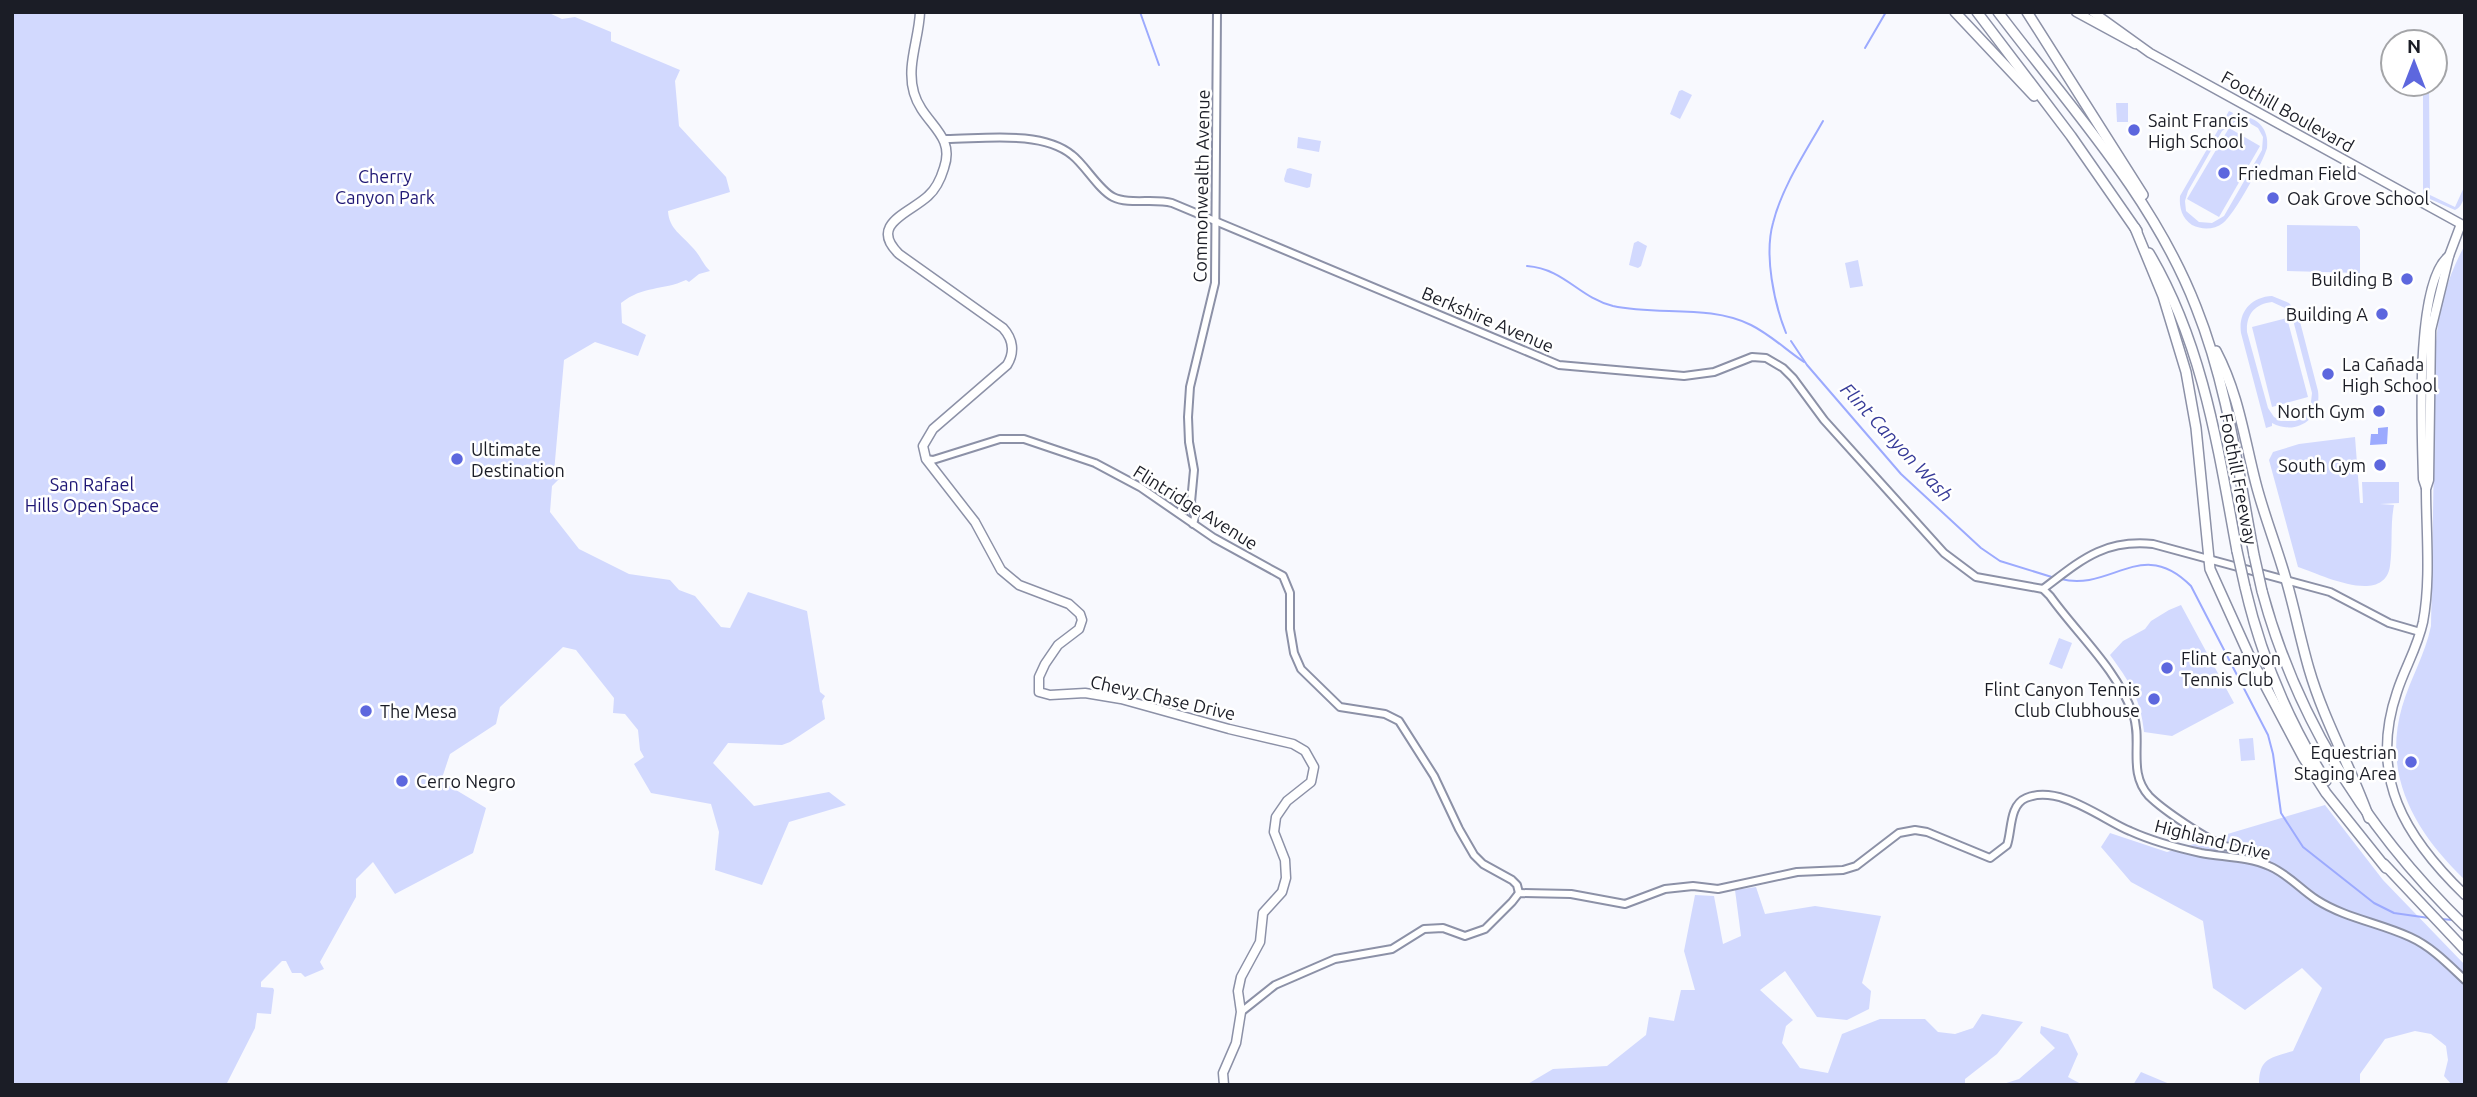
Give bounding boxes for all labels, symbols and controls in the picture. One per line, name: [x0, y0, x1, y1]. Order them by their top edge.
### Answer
north arrow: [2379, 28, 2449, 98]
text: N: [2407, 35, 2421, 57]
street label: Foothill Boulevard: [2218, 66, 2358, 156]
street label: Commonwealth Avenue: [1189, 89, 1213, 283]
place label: Saint Francis High School: [2148, 110, 2249, 151]
marker: Saint Francis High School: [2126, 122, 2142, 138]
place label: Friedman Field: [2238, 163, 2357, 183]
marker: Friedman Field: [2216, 165, 2232, 181]
park label: Cherry Canyon Park: [335, 166, 435, 207]
place label: Oak Grove School: [2287, 188, 2430, 208]
marker: Oak Grove School: [2265, 190, 2281, 206]
place label: Building B: [2311, 269, 2393, 289]
marker: Building B: [2399, 271, 2415, 287]
street label: Berkshire Avenue: [1419, 282, 1557, 356]
place label: Building A: [2286, 304, 2368, 324]
marker: Building A: [2374, 306, 2390, 322]
place label: La Cañada High School: [2342, 354, 2438, 395]
marker: La Cañada High School: [2320, 366, 2336, 382]
water label: Flint Canyon Wash: [1836, 378, 1958, 506]
place label: North Gym: [2277, 401, 2365, 421]
marker: North Gym: [2371, 403, 2387, 419]
street label: Foothill Freeway: [2216, 412, 2262, 547]
place label: Ultimate Destination: [471, 439, 565, 480]
marker: Ultimate Destination: [449, 451, 465, 467]
place label: South Gym: [2278, 455, 2366, 475]
marker: South Gym: [2372, 457, 2388, 473]
street label: Flintridge Avenue: [1130, 461, 1262, 553]
park label: San Rafael Hills Open Space: [25, 474, 159, 515]
place label: Flint Canyon Tennis Club: [2181, 648, 2281, 689]
marker: Flint Canyon Tennis Club: [2159, 660, 2175, 676]
street label: Chevy Chase Drive: [1089, 671, 1237, 723]
place label: Flint Canyon Tennis Club Clubhouse: [1984, 679, 2140, 720]
marker: Flint Canyon Tennis Club Clubhouse: [2146, 691, 2162, 707]
place label: The Mesa: [380, 701, 457, 721]
marker: The Mesa: [358, 703, 374, 719]
place label: Equestrian Staging Area: [2294, 742, 2397, 783]
marker: Equestrian Staging Area: [2403, 754, 2419, 770]
place label: Cerro Negro: [416, 771, 516, 791]
marker: Cerro Negro: [394, 773, 410, 789]
street label: Highland Drive: [2153, 815, 2273, 863]

